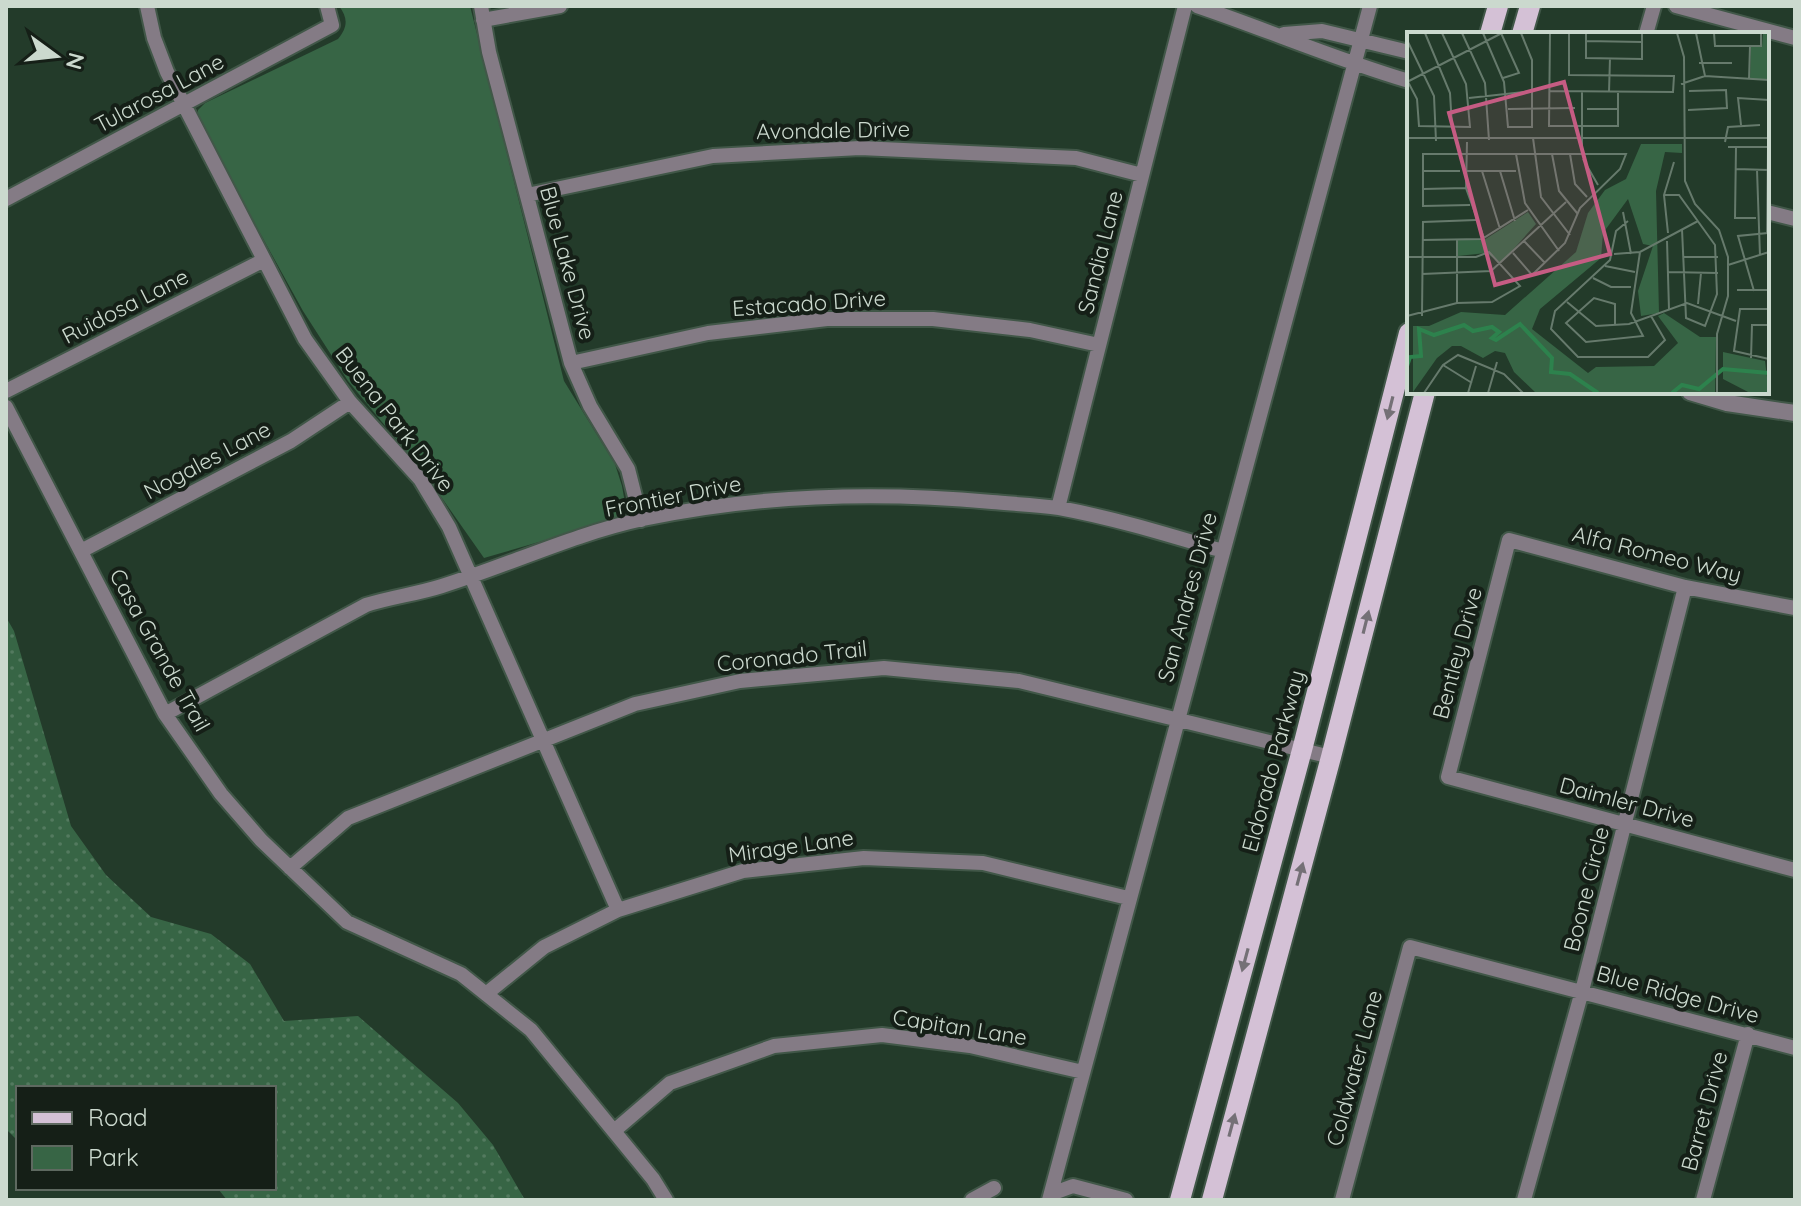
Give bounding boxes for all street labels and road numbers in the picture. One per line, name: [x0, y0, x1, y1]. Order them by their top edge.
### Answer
street label: Tularosa Lane: [89, 47, 229, 139]
street label: Avondale Drive: [756, 115, 910, 145]
street label: Blue Lake Drive: [534, 183, 602, 343]
street label: Sandia Lane: [1071, 187, 1129, 317]
street label: Ruidosa Lane: [57, 262, 193, 350]
street label: Estacado Drive: [731, 284, 887, 322]
street label: Buena Park Drive: [330, 341, 460, 497]
street label: Nogales Lane: [139, 415, 275, 505]
street label: Frontier Drive: [602, 469, 744, 523]
street label: San Andres Drive: [1151, 509, 1223, 685]
street label: Alfa Romeo Way: [1570, 519, 1744, 589]
street label: Casa Grande Trail: [104, 564, 216, 736]
street label: Bentley Drive: [1426, 584, 1488, 722]
street label: Coronado Trail: [716, 634, 868, 678]
street label: Eldorado Parkway: [1235, 667, 1311, 855]
street label: Daimler Drive: [1556, 771, 1698, 833]
street label: Mirage Lane: [726, 823, 856, 869]
street label: Boone Circle: [1557, 824, 1615, 954]
street label: Blue Ridge Drive: [1593, 959, 1763, 1029]
street label: Coldwater Lane: [1320, 987, 1388, 1149]
street label: Capitan Lane: [891, 1003, 1029, 1051]
street label: Barret Drive: [1675, 1048, 1733, 1174]

